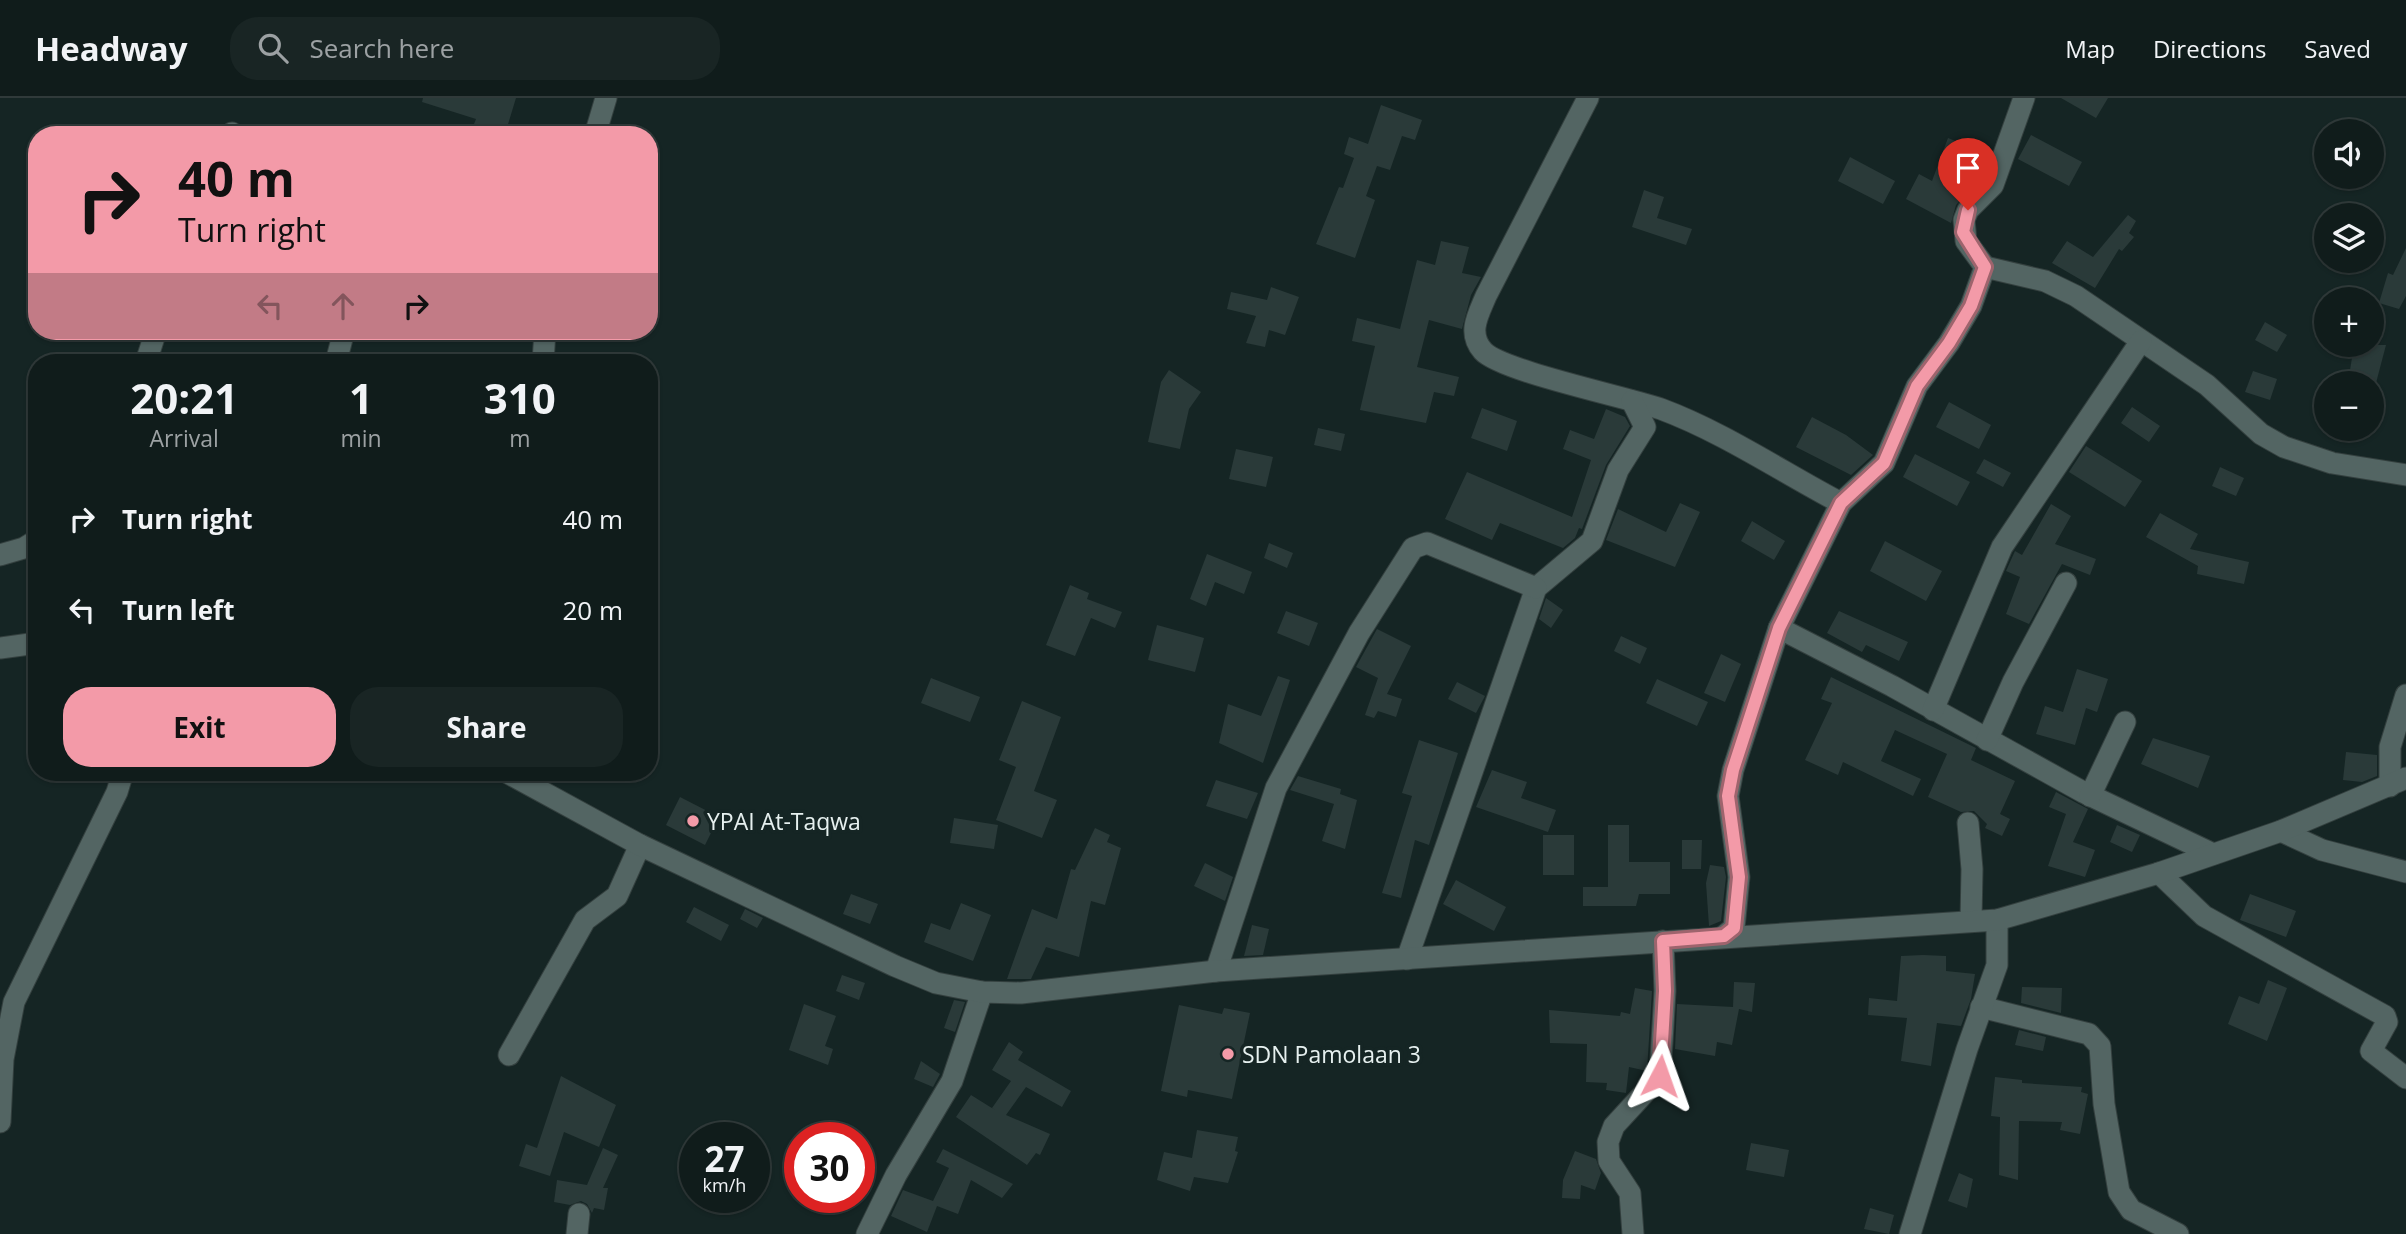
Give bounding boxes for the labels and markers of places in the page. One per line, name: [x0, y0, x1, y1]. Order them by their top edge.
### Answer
pin: [1938, 138, 1998, 210]
place label: YPAI At-Taqwa: [707, 805, 861, 837]
marker: YPAI At-Taqwa: [685, 813, 701, 829]
place label: SDN Pamolaan 3: [1242, 1038, 1421, 1070]
marker: SDN Pamolaan 3: [1220, 1046, 1236, 1062]

